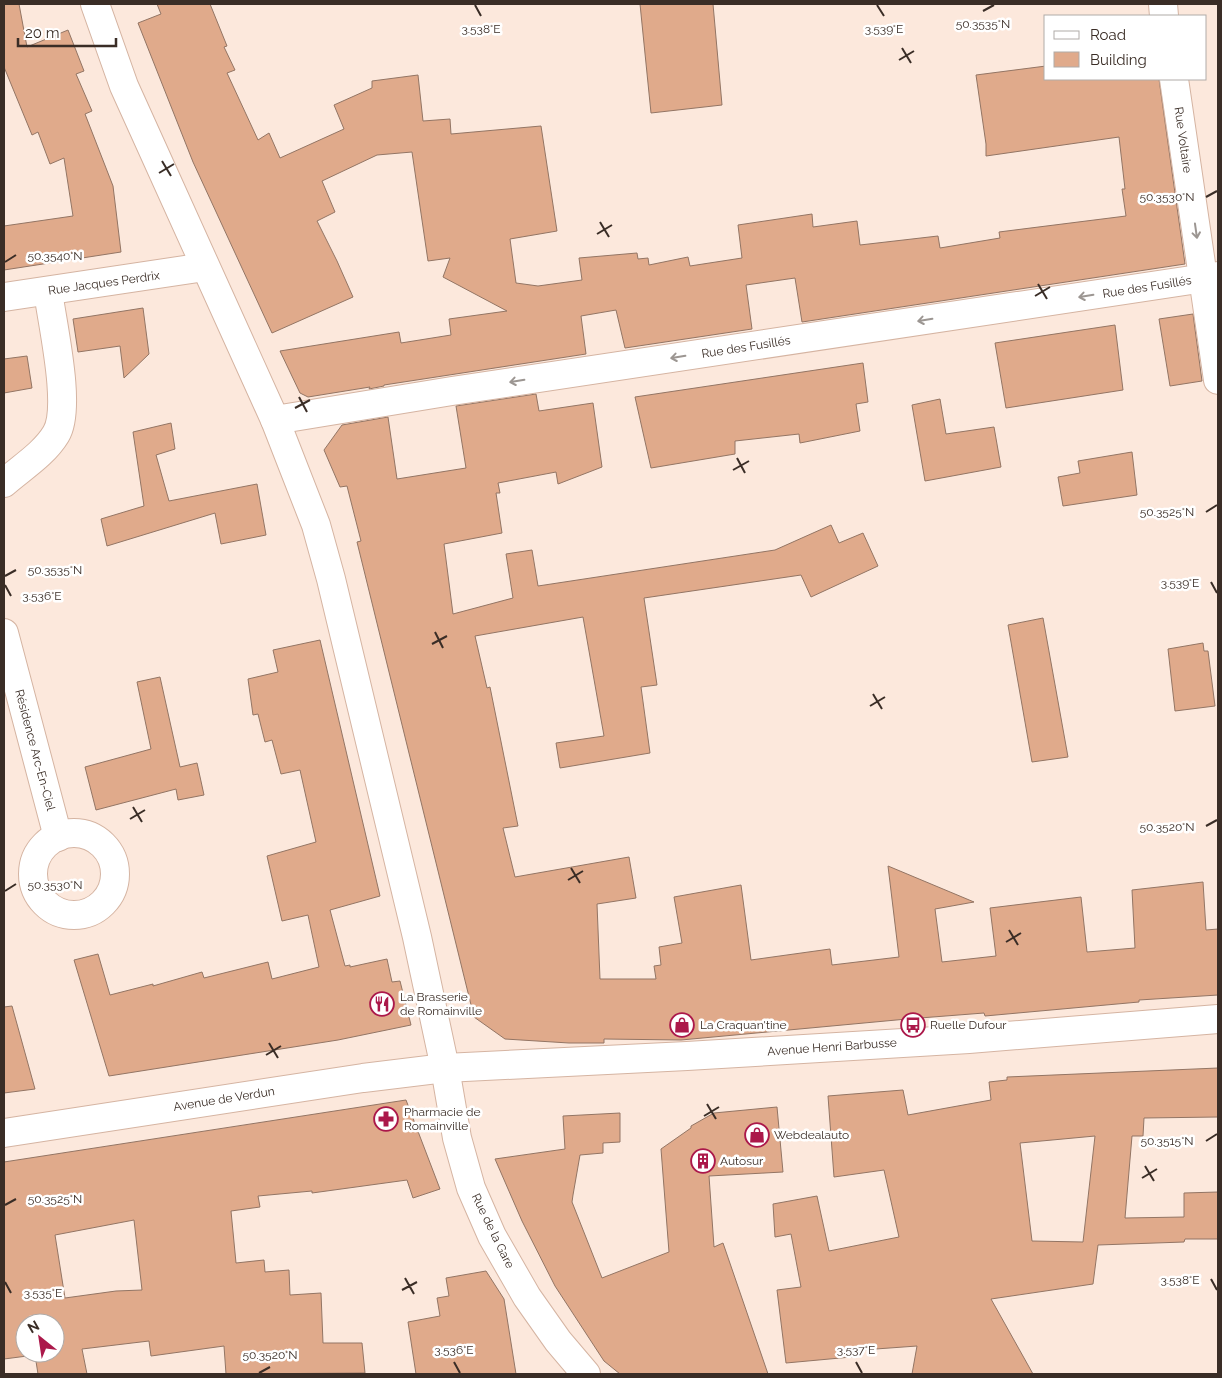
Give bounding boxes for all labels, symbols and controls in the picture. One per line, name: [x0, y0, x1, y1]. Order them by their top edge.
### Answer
scale bar: [18, 15, 115, 47]
legend: [1044, 15, 1207, 80]
text: 50.3535°N: [956, 17, 1010, 31]
text: 3.538°E: [461, 22, 501, 36]
text: 3.539°E: [865, 22, 903, 36]
text: 20 m: [25, 24, 60, 42]
text: Road: [1090, 26, 1126, 44]
text: Building: [1090, 51, 1147, 69]
street label: Rue Voltaire: [1171, 106, 1195, 174]
text: 50.3530°N: [1139, 190, 1195, 204]
one-way arrow: [1192, 222, 1202, 238]
text: 50.3540°N: [27, 249, 83, 263]
street label: Rue Jacques Perdrix: [47, 268, 161, 298]
street label: Rue des Fusillés: [1101, 273, 1193, 301]
one-way arrow: [1078, 291, 1094, 301]
one-way arrow: [918, 315, 934, 325]
street label: Rue des Fusillés: [700, 333, 792, 361]
one-way arrow: [671, 353, 687, 363]
one-way arrow: [510, 377, 526, 387]
text: 50.3525°N: [1140, 505, 1194, 519]
text: 50.3535°N: [28, 563, 82, 577]
text: 3.539°E: [1161, 576, 1199, 590]
text: 3.536°E: [22, 589, 62, 603]
street label: Résidence Arc-En-Ciel: [12, 688, 58, 813]
text: 50.3520°N: [1140, 820, 1194, 834]
text: 50.3530°N: [27, 878, 83, 892]
place label: La Brasserie de Romainville: [400, 990, 482, 1018]
restaurant icon: La Brasserie de Romainville: [369, 991, 395, 1017]
shop icon: La Craquan'tine: [669, 1012, 695, 1038]
bus stop icon: Ruelle Dufour: [900, 1012, 926, 1038]
place label: La Craquan'tine: [700, 1018, 787, 1032]
place label: Ruelle Dufour: [930, 1018, 1007, 1032]
street label: Avenue Henri Barbusse: [767, 1035, 897, 1059]
street label: Avenue de Verdun: [172, 1084, 276, 1114]
place label: Pharmacie de Romainville: [404, 1105, 481, 1133]
pharmacy icon: Pharmacie de Romainville: [373, 1106, 399, 1132]
shop icon: Webdealauto: [744, 1122, 770, 1148]
place label: Webdealauto: [774, 1128, 849, 1142]
text: 50.3515°N: [1140, 1134, 1194, 1148]
building icon: Autosur: [690, 1148, 716, 1174]
place label: Autosur: [720, 1154, 764, 1168]
street label: Rue de la Gare: [469, 1191, 517, 1271]
text: 50.3525°N: [28, 1192, 82, 1206]
text: 3.538°E: [1160, 1273, 1200, 1287]
text: 3.535°E: [24, 1286, 62, 1300]
north arrow: [15, 1313, 65, 1363]
text: N: [25, 1317, 42, 1336]
text: 3.536°E: [434, 1343, 474, 1357]
text: 3.537°E: [837, 1343, 875, 1357]
text: 50.3520°N: [243, 1348, 297, 1362]

